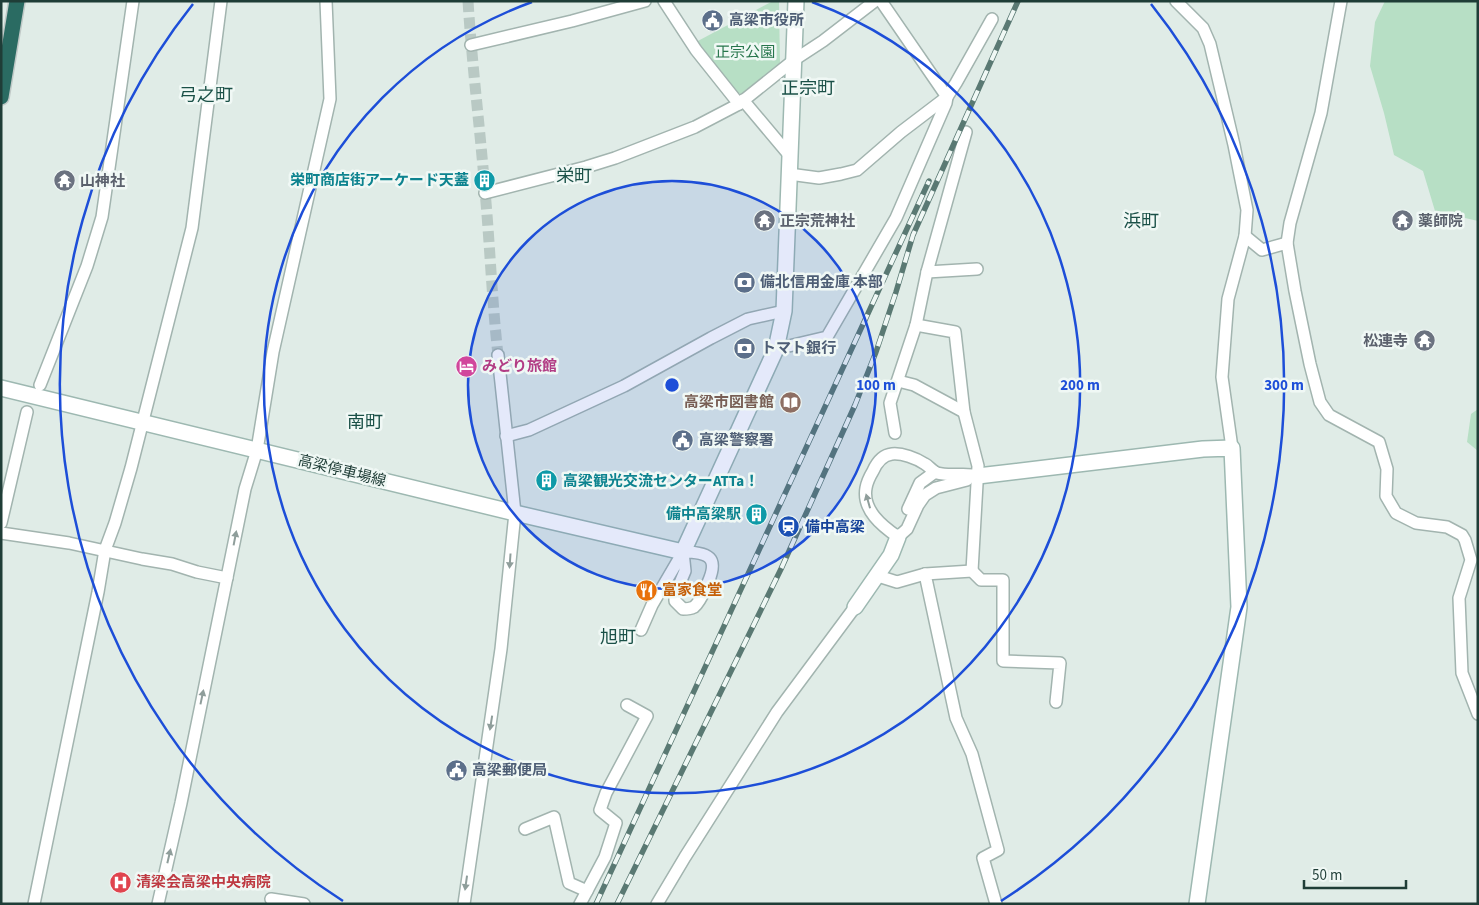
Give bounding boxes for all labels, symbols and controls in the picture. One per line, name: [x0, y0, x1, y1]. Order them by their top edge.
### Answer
public building icon: 高梁市役所: [701, 8, 725, 32]
place label: 高梁市役所: [729, 10, 804, 31]
park label: 正宗公園: [715, 42, 775, 63]
district label: 正宗町: [781, 76, 835, 101]
district label: 弓之町: [179, 83, 233, 108]
district label: 栄町: [556, 164, 592, 189]
building icon: 栄町商店街アーケード天蓋: [473, 168, 497, 192]
temple icon: 山神社: [52, 169, 76, 193]
place label: 栄町商店街アーケード天蓋: [290, 170, 469, 191]
place label: 山神社: [80, 171, 125, 192]
temple icon: 正宗荒神社: [752, 209, 776, 233]
district label: 浜町: [1123, 209, 1159, 234]
temple icon: 薬師院: [1390, 209, 1414, 233]
place label: 正宗荒神社: [780, 211, 855, 232]
place label: 薬師院: [1418, 211, 1463, 232]
bank icon: 備北信用金庫 本部: [732, 270, 756, 294]
place label: 備北信用金庫 本部: [760, 272, 883, 293]
temple icon: 松連寺: [1412, 329, 1436, 353]
place label: 松連寺: [1363, 331, 1408, 352]
bank icon: トマト銀行: [733, 336, 757, 360]
place label: トマト銀行: [761, 338, 836, 359]
hotel icon: みどり旅館: [454, 354, 478, 378]
place label: みどり旅館: [482, 356, 557, 377]
text: 100 m: [856, 375, 896, 396]
text: 200 m: [1060, 375, 1100, 396]
text: 300 m: [1264, 375, 1304, 396]
centre of rings: [663, 376, 681, 394]
library icon: 高梁市図書館: [778, 390, 802, 414]
place label: 高梁市図書館: [684, 392, 774, 413]
district label: 南町: [347, 410, 383, 435]
public building icon: 高梁警察署: [671, 428, 695, 452]
place label: 高梁警察署: [699, 430, 774, 451]
street label: 高梁停車場線: [296, 450, 388, 492]
building icon: 高梁観光交流センターATTa！: [535, 469, 559, 493]
place label: 高梁観光交流センターATTa！: [563, 471, 759, 492]
one-way arrow: [864, 493, 872, 508]
building icon: 備中高梁駅: [745, 502, 769, 526]
place label: 備中高梁駅: [666, 504, 741, 525]
station icon: 備中高梁: [777, 515, 801, 539]
place label: 備中高梁: [805, 517, 865, 538]
one-way arrow: [231, 530, 239, 546]
one-way arrow: [506, 554, 514, 570]
restaurant icon: 富家食堂: [634, 578, 658, 602]
place label: 富家食堂: [662, 580, 722, 601]
district label: 旭町: [600, 625, 636, 650]
one-way arrow: [199, 689, 207, 705]
one-way arrow: [486, 715, 494, 731]
public building icon: 高梁郵便局: [444, 758, 468, 782]
place label: 高梁郵便局: [472, 760, 547, 781]
one-way arrow: [165, 849, 173, 864]
scale bar: [1304, 858, 1406, 890]
text: 50 m: [1312, 865, 1342, 886]
hospital icon: 清梁会高梁中央病院: [108, 870, 132, 894]
place label: 清梁会高梁中央病院: [136, 872, 271, 893]
one-way arrow: [462, 876, 470, 892]

